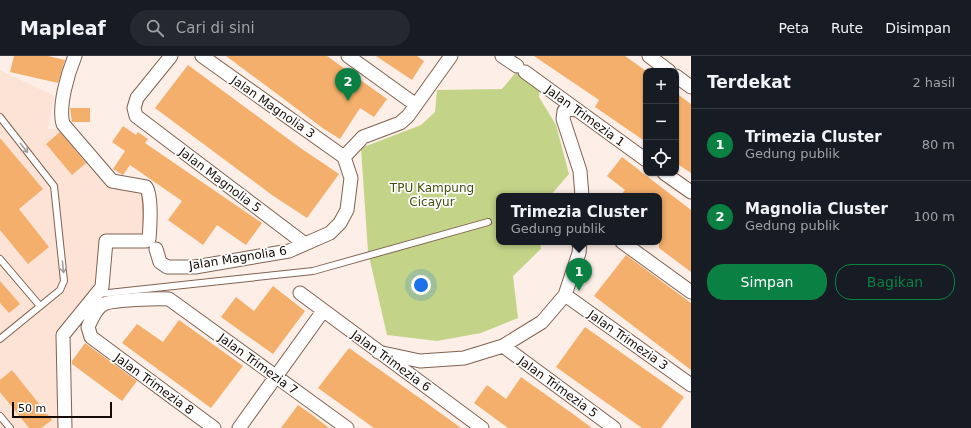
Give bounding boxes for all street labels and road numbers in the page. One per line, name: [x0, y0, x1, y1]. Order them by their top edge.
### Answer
street label: Jalan Magnolia 3: [228, 72, 317, 141]
street label: Jalan Trimezia 1: [542, 82, 627, 149]
street label: Jalan Magnolia 5: [176, 144, 264, 215]
street label: Jalan Magnolia 6: [187, 243, 288, 273]
street label: Jalan Trimezia 3: [585, 307, 671, 373]
street label: Jalan Trimezia 6: [348, 327, 433, 394]
street label: Jalan Trimezia 7: [215, 330, 300, 397]
street label: Jalan Trimezia 8: [111, 350, 196, 417]
street label: Jalan Trimezia 5: [515, 353, 600, 420]

